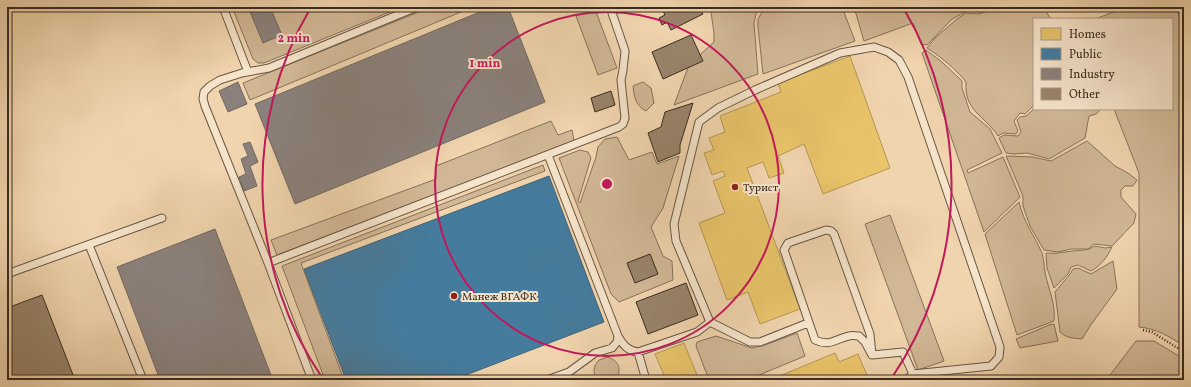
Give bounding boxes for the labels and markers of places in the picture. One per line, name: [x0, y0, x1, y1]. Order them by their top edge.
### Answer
centre of rings: [600, 177, 614, 191]
place label: Турист: [743, 181, 779, 196]
marker: Турист: [730, 182, 740, 192]
place label: Манеж ВГАФК: [462, 290, 537, 305]
marker: Манеж ВГАФК: [449, 291, 459, 301]

